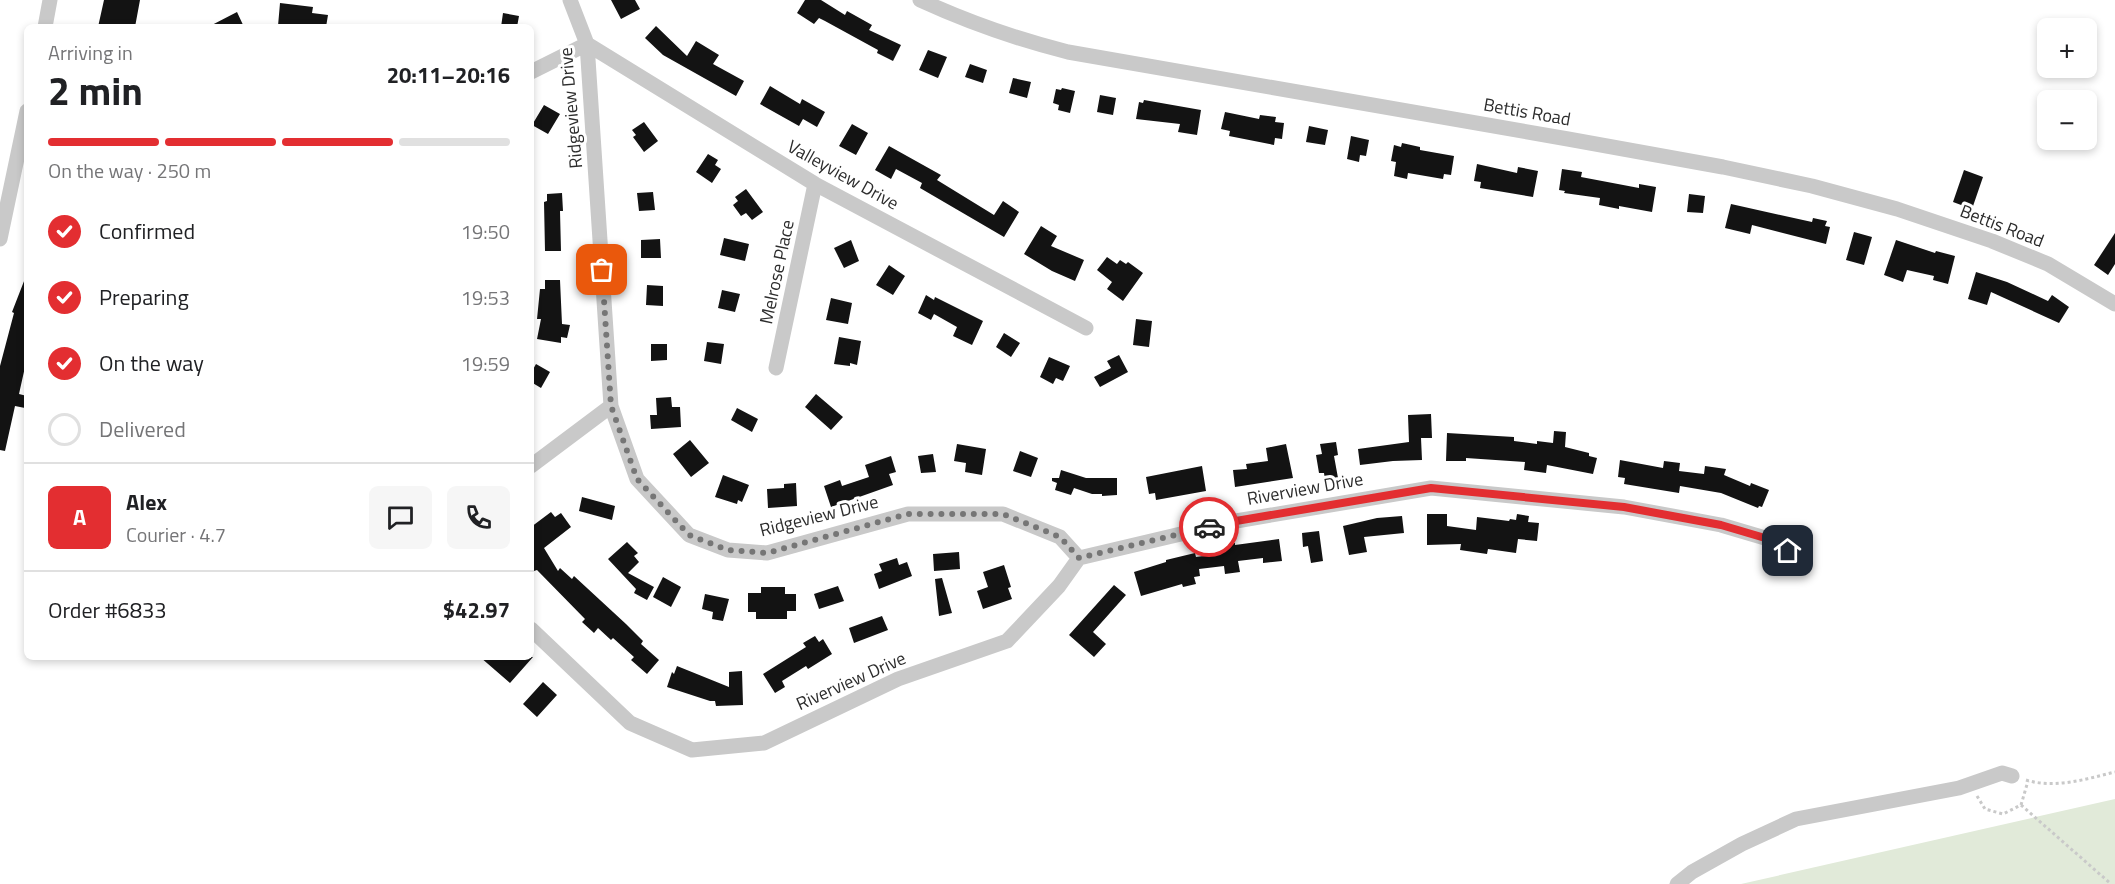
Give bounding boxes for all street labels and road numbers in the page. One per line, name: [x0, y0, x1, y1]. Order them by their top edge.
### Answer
street label: Ridgeview Drive: [552, 46, 589, 170]
street label: Bettis Road: [1481, 91, 1573, 132]
street label: Valleyview Drive: [783, 133, 904, 216]
street label: Bettis Road: [1956, 197, 2048, 254]
street label: Melrose Place: [752, 217, 801, 327]
street label: Riverview Drive: [1245, 465, 1365, 512]
street label: Ridgeview Drive: [757, 488, 881, 543]
street label: Riverview Drive: [792, 644, 910, 717]

